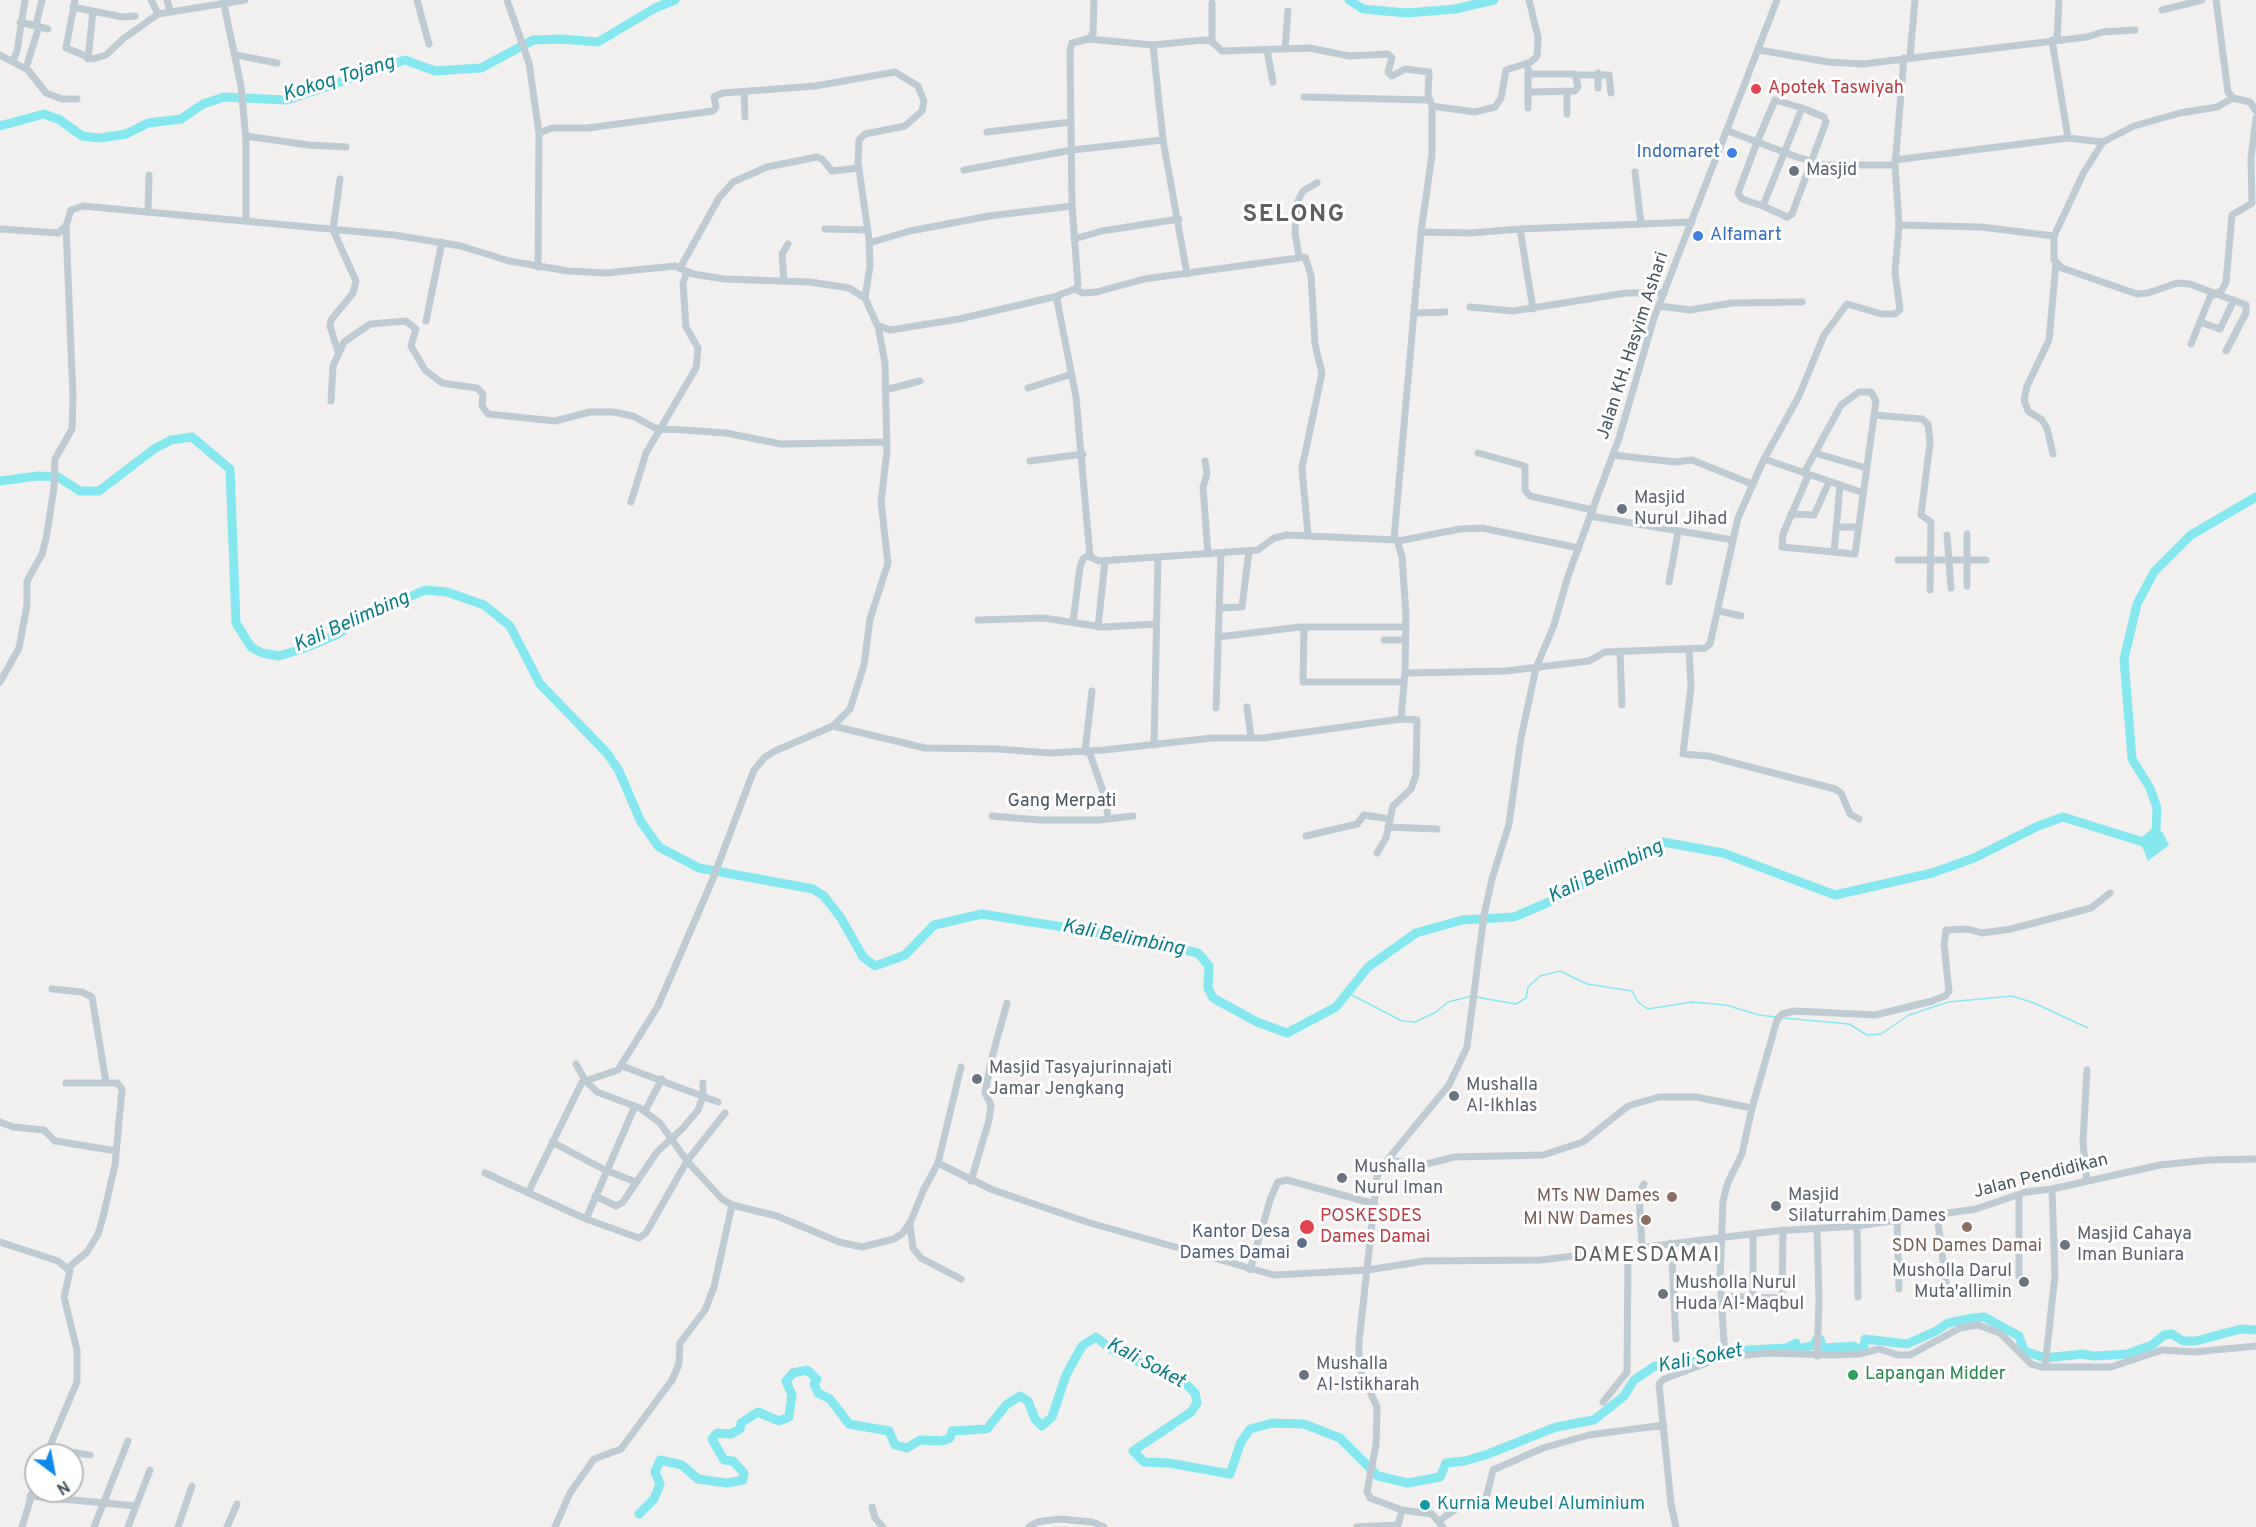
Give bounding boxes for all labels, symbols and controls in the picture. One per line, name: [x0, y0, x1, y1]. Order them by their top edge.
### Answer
water label: Kokoq Tojang: [280, 52, 398, 108]
place label: Apotek Taswiyah: [1768, 78, 1904, 100]
marker: Apotek Taswiyah: [1749, 82, 1763, 96]
place label: Indomaret: [1637, 142, 1720, 164]
marker: Indomaret: [1725, 146, 1739, 160]
place label: Masjid: [1806, 160, 1857, 182]
marker: Masjid: [1787, 164, 1801, 178]
district label: SELONG: [1242, 202, 1346, 230]
place label: Alfamart: [1710, 225, 1782, 247]
marker: Alfamart: [1691, 229, 1705, 243]
street label: Jalan KH. Hasyim Ashari: [1593, 250, 1675, 442]
place label: Masjid Nurul Jihad: [1634, 488, 1727, 530]
marker: Masjid Nurul Jihad: [1615, 502, 1629, 516]
water label: Kali Belimbing: [290, 587, 414, 659]
street label: Gang Merpati: [1008, 791, 1116, 813]
water label: Kali Belimbing: [1545, 836, 1667, 910]
water label: Kali Belimbing: [1060, 915, 1186, 963]
place label: Masjid Tasyajurinnajati Jamar Jengkang: [989, 1058, 1172, 1100]
marker: Masjid Tasyajurinnajati Jamar Jengkang: [970, 1072, 984, 1086]
place label: Mushalla Al-Ikhlas: [1466, 1075, 1538, 1118]
marker: Mushalla Al-Ikhlas: [1447, 1089, 1461, 1103]
street label: Jalan Pendidikan: [1971, 1150, 2111, 1204]
place label: Mushalla Nurul Iman: [1354, 1157, 1443, 1200]
marker: Mushalla Nurul Iman: [1335, 1171, 1349, 1185]
place label: Masjid Silaturrahim Dames: [1788, 1185, 1946, 1228]
place label: MTs NW Dames: [1537, 1186, 1660, 1208]
marker: MTs NW Dames: [1665, 1190, 1679, 1204]
marker: Masjid Silaturrahim Dames: [1769, 1199, 1783, 1213]
place label: POSKESDES Dames Damai: [1320, 1206, 1430, 1248]
place label: MI NW Dames: [1523, 1209, 1634, 1231]
marker: MI NW Dames: [1639, 1213, 1653, 1227]
marker: POSKESDES Dames Damai: [1298, 1218, 1316, 1236]
marker: SDN Dames Damai: [1960, 1220, 1974, 1234]
place label: Kantor Desa Dames Damai: [1180, 1222, 1290, 1264]
place label: Masjid Cahaya Iman Buniara: [2077, 1224, 2192, 1266]
marker: Kantor Desa Dames Damai: [1295, 1236, 1309, 1250]
place label: SDN Dames Damai: [1892, 1236, 2042, 1258]
marker: Masjid Cahaya Iman Buniara: [2058, 1238, 2072, 1252]
district label: DAMESDAMAI: [1573, 1244, 1721, 1270]
place label: Musholla Darul Muta'allimin: [1892, 1261, 2012, 1304]
place label: Musholla Nurul Huda Al-Maqbul: [1675, 1273, 1804, 1316]
marker: Musholla Darul Muta'allimin: [2017, 1275, 2031, 1289]
marker: Musholla Nurul Huda Al-Maqbul: [1656, 1287, 1670, 1301]
water label: Kali Soket: [1102, 1333, 1188, 1395]
water label: Kali Soket: [1656, 1340, 1744, 1380]
place label: Mushalla Al-Istikharah: [1316, 1354, 1420, 1396]
place label: Lapangan Midder: [1865, 1364, 2006, 1386]
marker: Mushalla Al-Istikharah: [1297, 1368, 1311, 1382]
marker: Lapangan Midder: [1846, 1368, 1860, 1382]
north arrow: [24, 1443, 84, 1503]
text: N: [52, 1475, 73, 1498]
place label: Kurnia Meubel Aluminium: [1437, 1494, 1645, 1516]
marker: Kurnia Meubel Aluminium: [1418, 1498, 1432, 1512]

